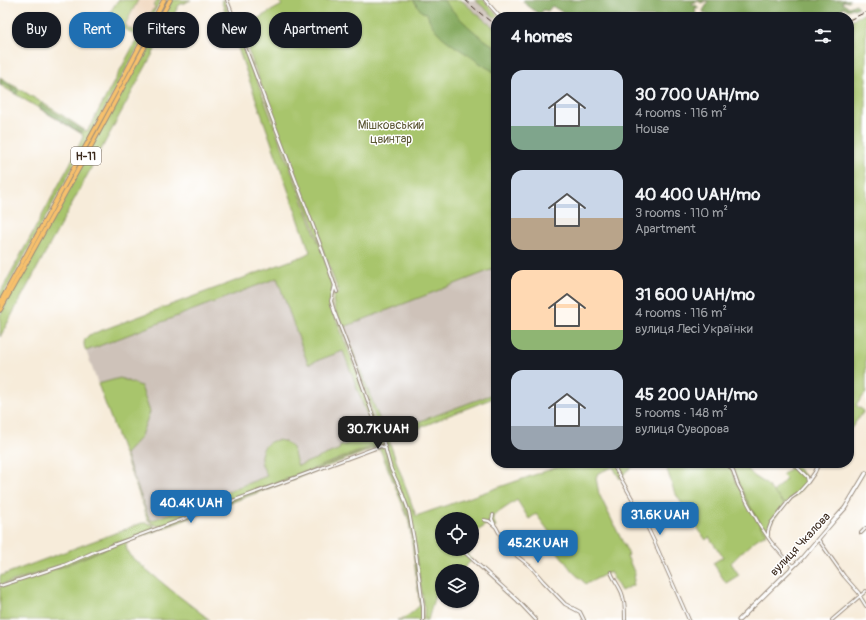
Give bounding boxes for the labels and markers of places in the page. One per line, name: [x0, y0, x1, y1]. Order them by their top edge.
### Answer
pin: 30.7K UAH: [332, 416, 424, 450]
pin: 40.4K UAH: [145, 490, 237, 524]
pin: 31.6K UAH: [614, 502, 706, 536]
pin: 45.2K UAH: [492, 530, 584, 564]

